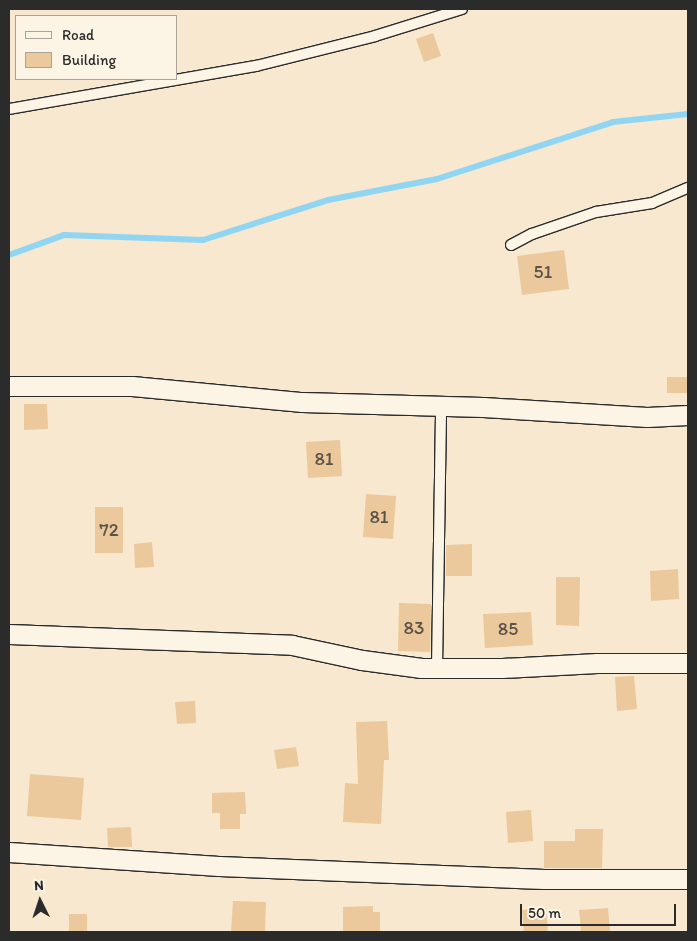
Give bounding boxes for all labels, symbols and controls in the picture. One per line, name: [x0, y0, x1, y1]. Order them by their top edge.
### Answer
legend: [15, 15, 178, 80]
text: Road: [62, 26, 94, 44]
text: Building: [62, 51, 116, 69]
house number: 51: [534, 261, 552, 283]
house number: 81: [314, 448, 334, 470]
house number: 81: [369, 506, 389, 528]
house number: 72: [99, 519, 119, 541]
house number: 83: [404, 617, 424, 639]
house number: 85: [498, 618, 518, 640]
north arrow: [15, 876, 65, 926]
text: N: [34, 877, 44, 894]
scale bar: [522, 894, 678, 926]
text: 50 m: [528, 904, 561, 922]

